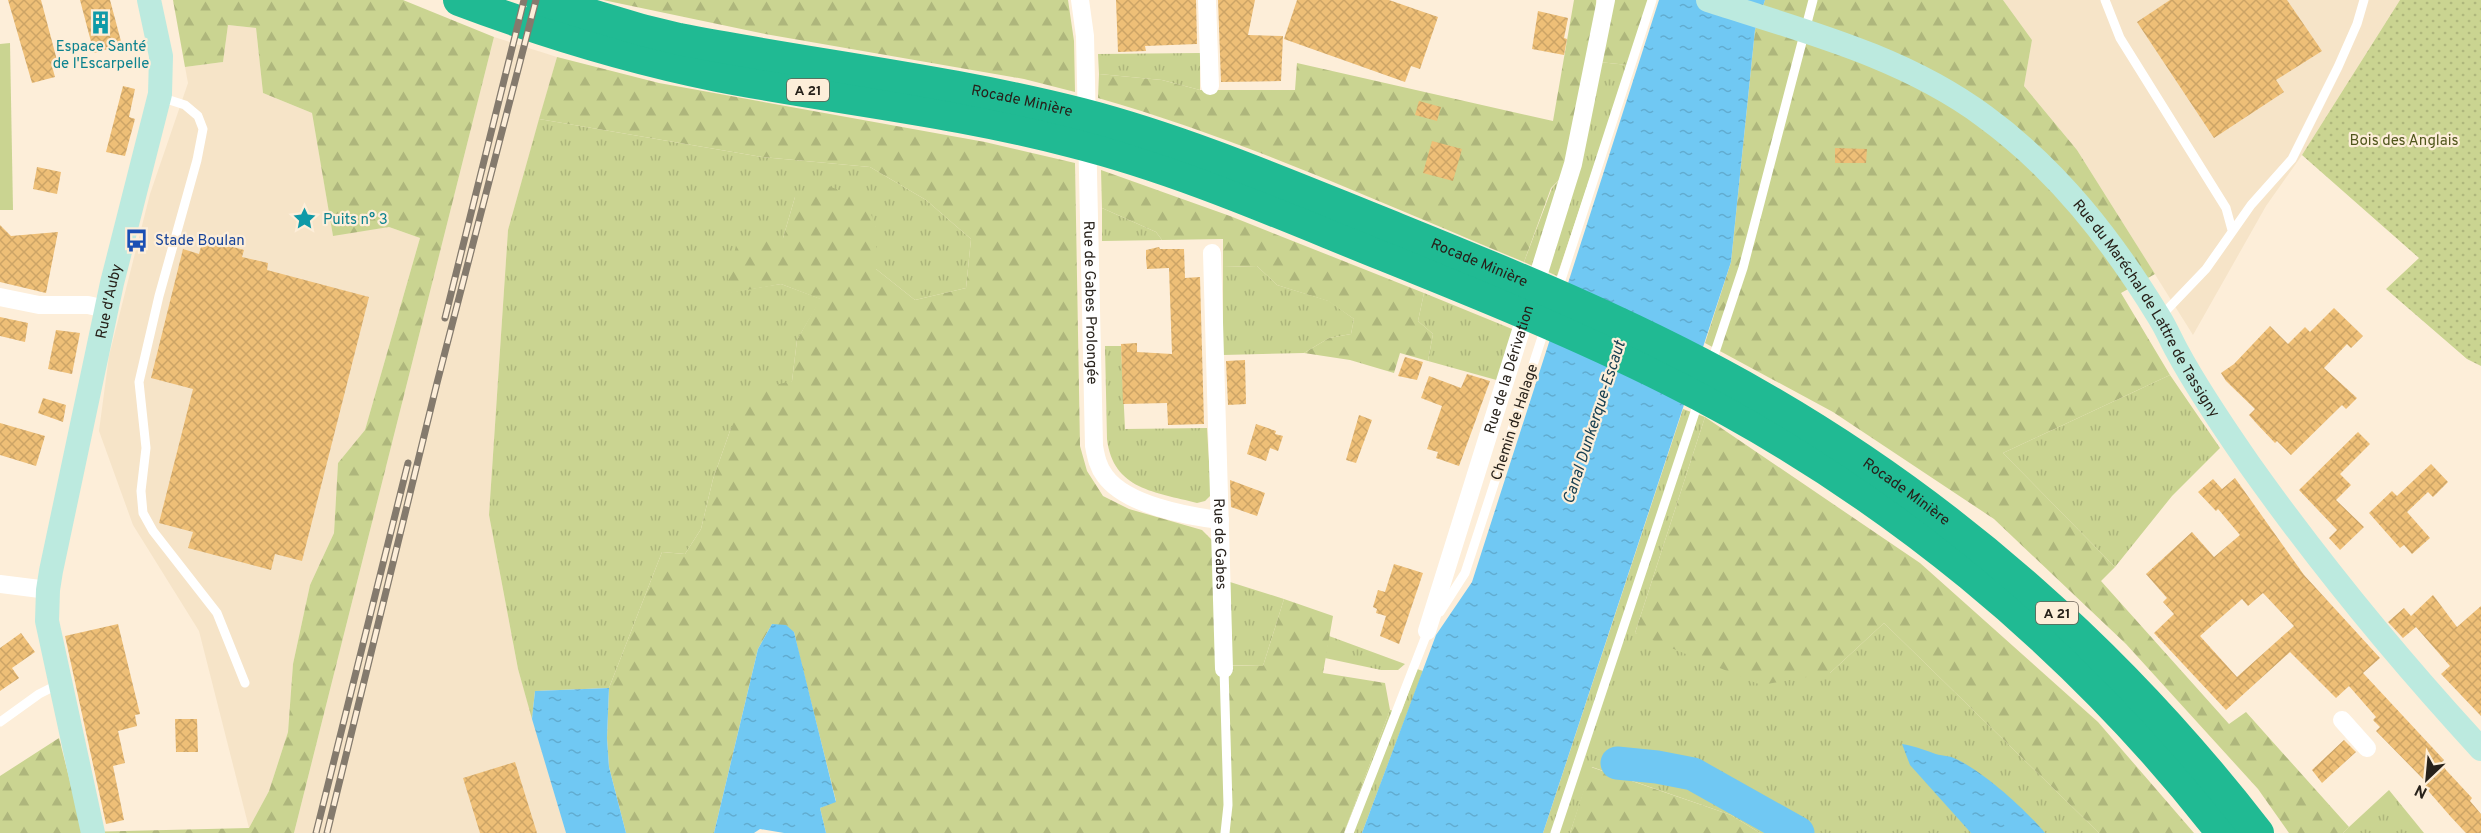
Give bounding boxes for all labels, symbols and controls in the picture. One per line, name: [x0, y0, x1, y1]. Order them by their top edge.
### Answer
building icon: Espace Santé de l'Escarpelle: [88, 9, 114, 35]
place label: Espace Santé de l'Escarpelle: [53, 38, 149, 74]
road number: A 21: [787, 79, 829, 101]
street label: Rocade Minière: [969, 82, 1074, 122]
park label: Bois des Anglais: [2350, 132, 2459, 151]
street label: Rue du Maréchal de Lattre de Tassigny: [2068, 196, 2223, 422]
place icon: Puits n° 3: [292, 206, 318, 232]
place label: Puits n° 3: [323, 211, 388, 230]
street label: Rue de Gabes Prolongée: [1078, 220, 1101, 385]
bus stop icon: Stade Boulan: [124, 227, 150, 253]
place label: Stade Boulan: [155, 232, 245, 251]
street label: Rocade Minière: [1427, 235, 1530, 292]
street label: Rue d'Auby: [92, 262, 127, 341]
street label: Rue de la Dérivation: [1481, 303, 1539, 437]
water label: Canal Dunkerque-Escaut: [1559, 337, 1631, 507]
street label: Chemin de Halage: [1488, 362, 1543, 483]
street label: Rocade Minière: [1858, 455, 1953, 531]
street label: Rue de Gabes: [1208, 498, 1230, 590]
road number: A 21: [2036, 602, 2078, 624]
north arrow: [2397, 749, 2457, 809]
text: N: [2412, 779, 2431, 802]

